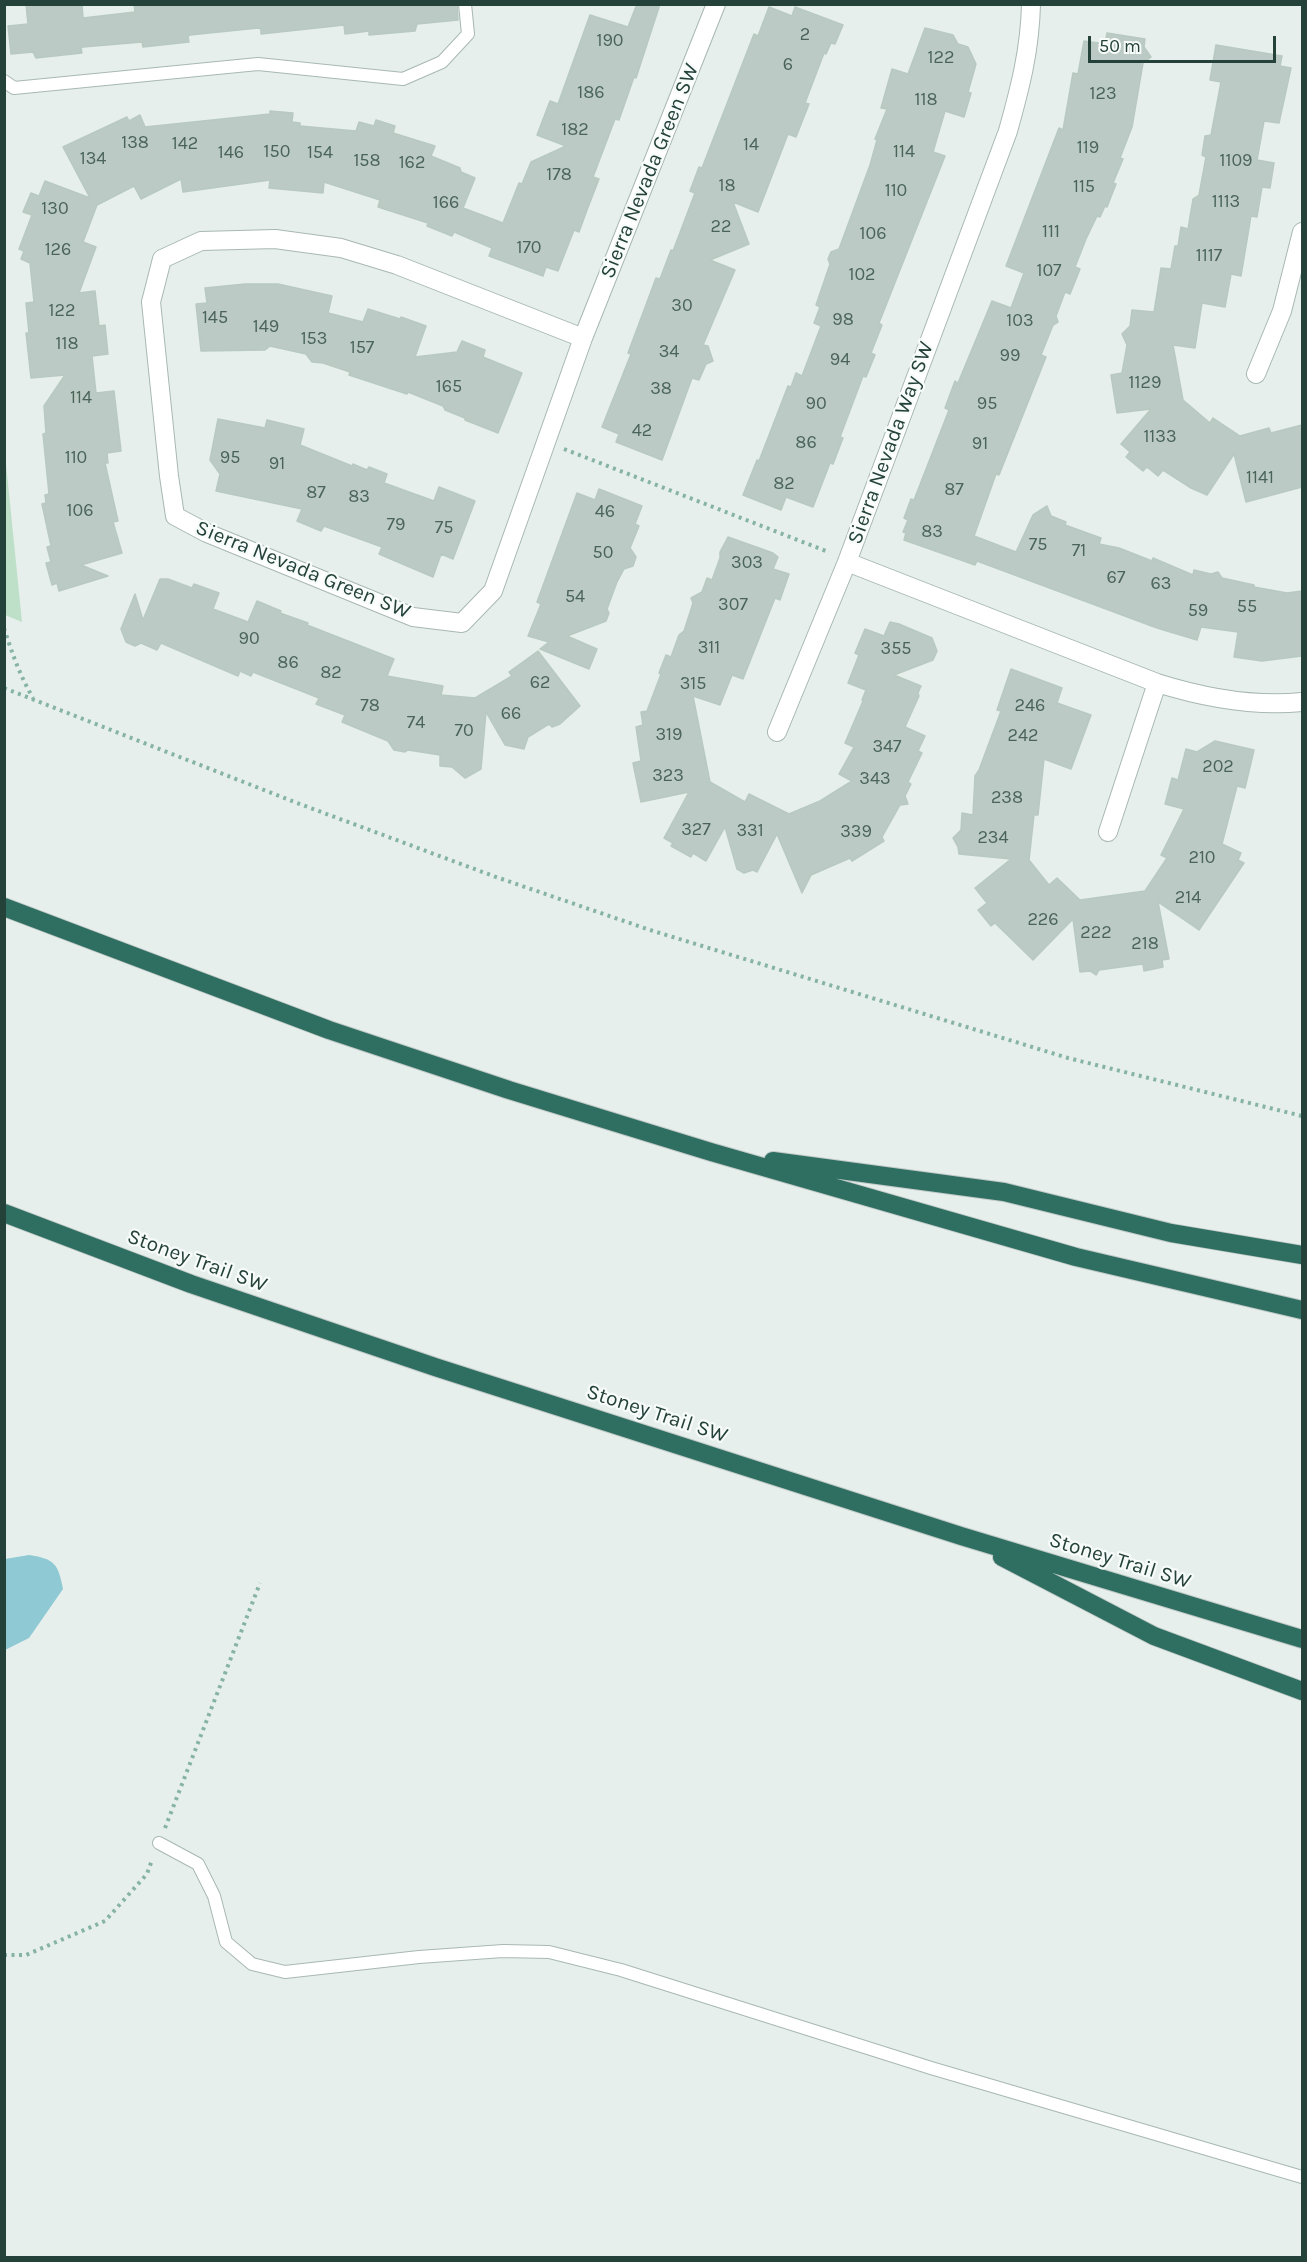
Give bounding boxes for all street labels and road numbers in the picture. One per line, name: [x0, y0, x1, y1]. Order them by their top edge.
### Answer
street label: Sierra Nevada Green SW: [595, 60, 705, 282]
street label: Sierra Nevada Way SW: [843, 338, 939, 548]
street label: Sierra Nevada Green SW: [192, 515, 414, 625]
street label: Stoney Trail SW: [124, 1224, 270, 1298]
street label: Stoney Trail SW: [583, 1379, 731, 1449]
street label: Stoney Trail SW: [1046, 1527, 1194, 1595]

